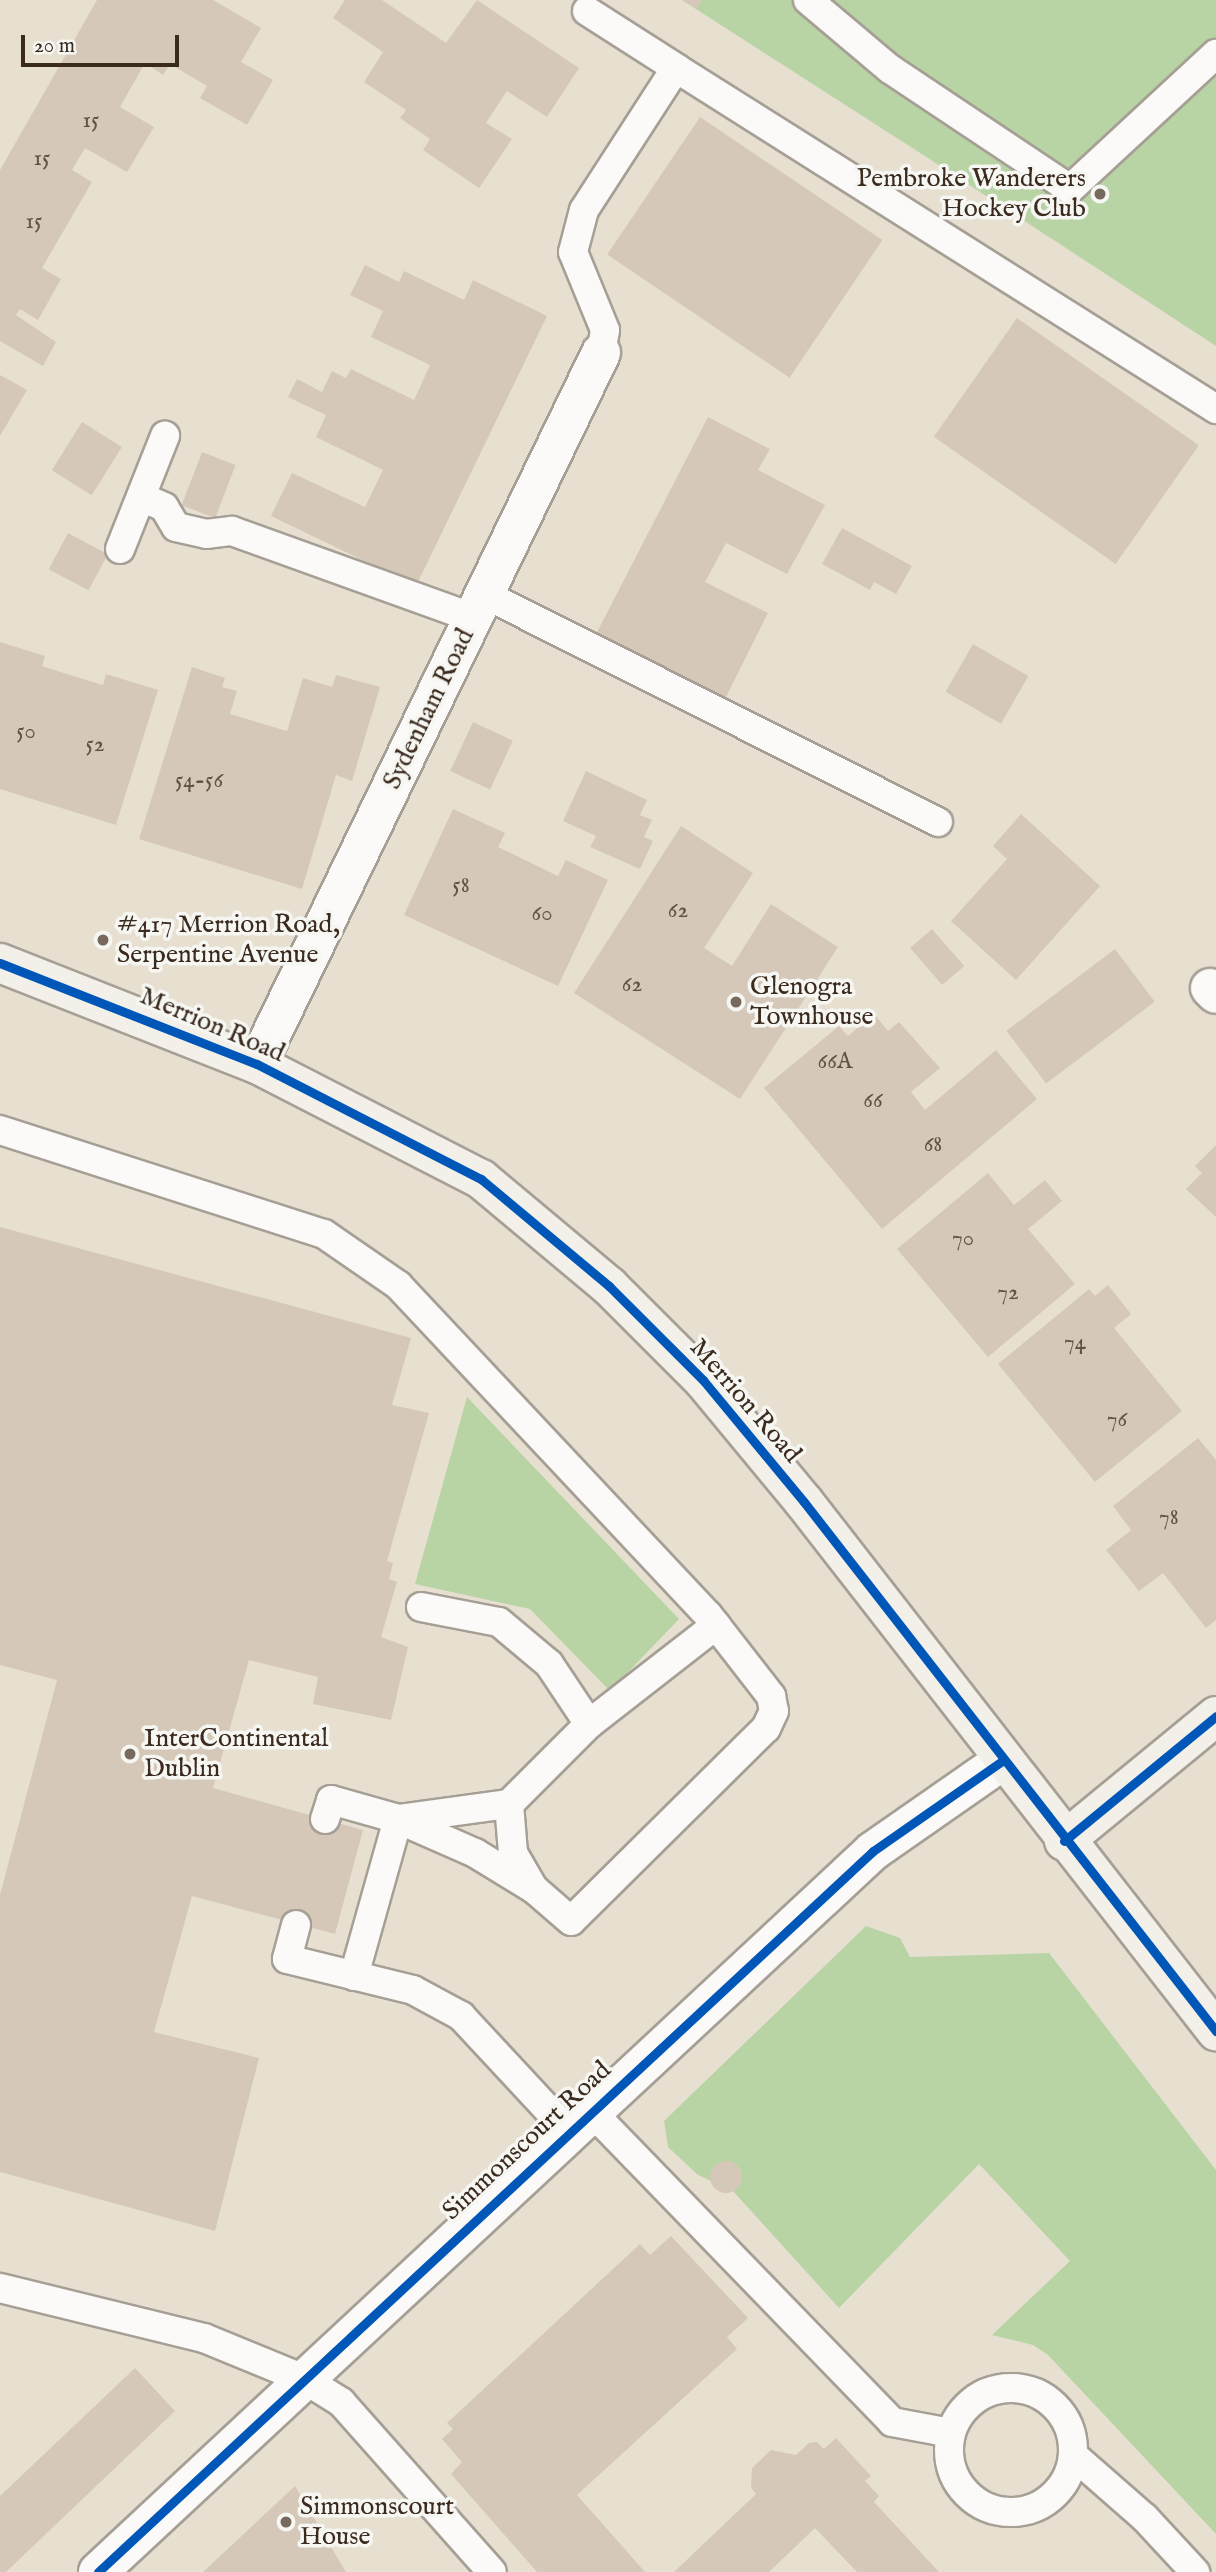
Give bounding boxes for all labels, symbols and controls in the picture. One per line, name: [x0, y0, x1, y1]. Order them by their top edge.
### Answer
scale bar: [24, 21, 182, 65]
text: 20 m: [34, 33, 75, 60]
house number: 15: [83, 107, 99, 135]
house number: 15: [34, 145, 50, 173]
place label: Pembroke Wanderers Hockey Club: [857, 163, 1086, 224]
marker: Pembroke Wanderers Hockey Club: [1092, 186, 1108, 202]
house number: 15: [26, 208, 42, 236]
street label: Sydenham Road: [377, 624, 481, 794]
house number: 50: [16, 718, 36, 746]
house number: 52: [85, 731, 105, 759]
house number: 54-56: [175, 767, 223, 795]
house number: 58: [452, 872, 470, 900]
house number: 62: [668, 897, 688, 925]
house number: 60: [531, 900, 553, 928]
place label: #417 Merrion Road, Serpentine Avenue: [117, 909, 340, 970]
marker: #417 Merrion Road, Serpentine Avenue: [95, 932, 111, 948]
house number: 62: [622, 971, 642, 999]
place label: Glenogra Townhouse: [750, 971, 873, 1032]
street label: Merrion Road: [135, 980, 289, 1070]
marker: Glenogra Townhouse: [728, 994, 744, 1010]
house number: 66A: [818, 1048, 852, 1076]
house number: 66: [863, 1087, 883, 1115]
house number: 68: [924, 1131, 942, 1159]
house number: 70: [952, 1225, 974, 1253]
house number: 72: [997, 1279, 1019, 1307]
house number: 74: [1064, 1329, 1086, 1357]
street label: Merrion Road: [683, 1333, 807, 1469]
house number: 76: [1107, 1406, 1127, 1434]
house number: 78: [1159, 1504, 1179, 1532]
place label: InterContinental Dublin: [144, 1723, 328, 1784]
marker: InterContinental Dublin: [122, 1746, 138, 1762]
street label: Simmonscourt Road: [436, 2055, 618, 2227]
place label: Simmonscourt House: [300, 2491, 454, 2552]
marker: Simmonscourt House: [278, 2514, 294, 2530]

